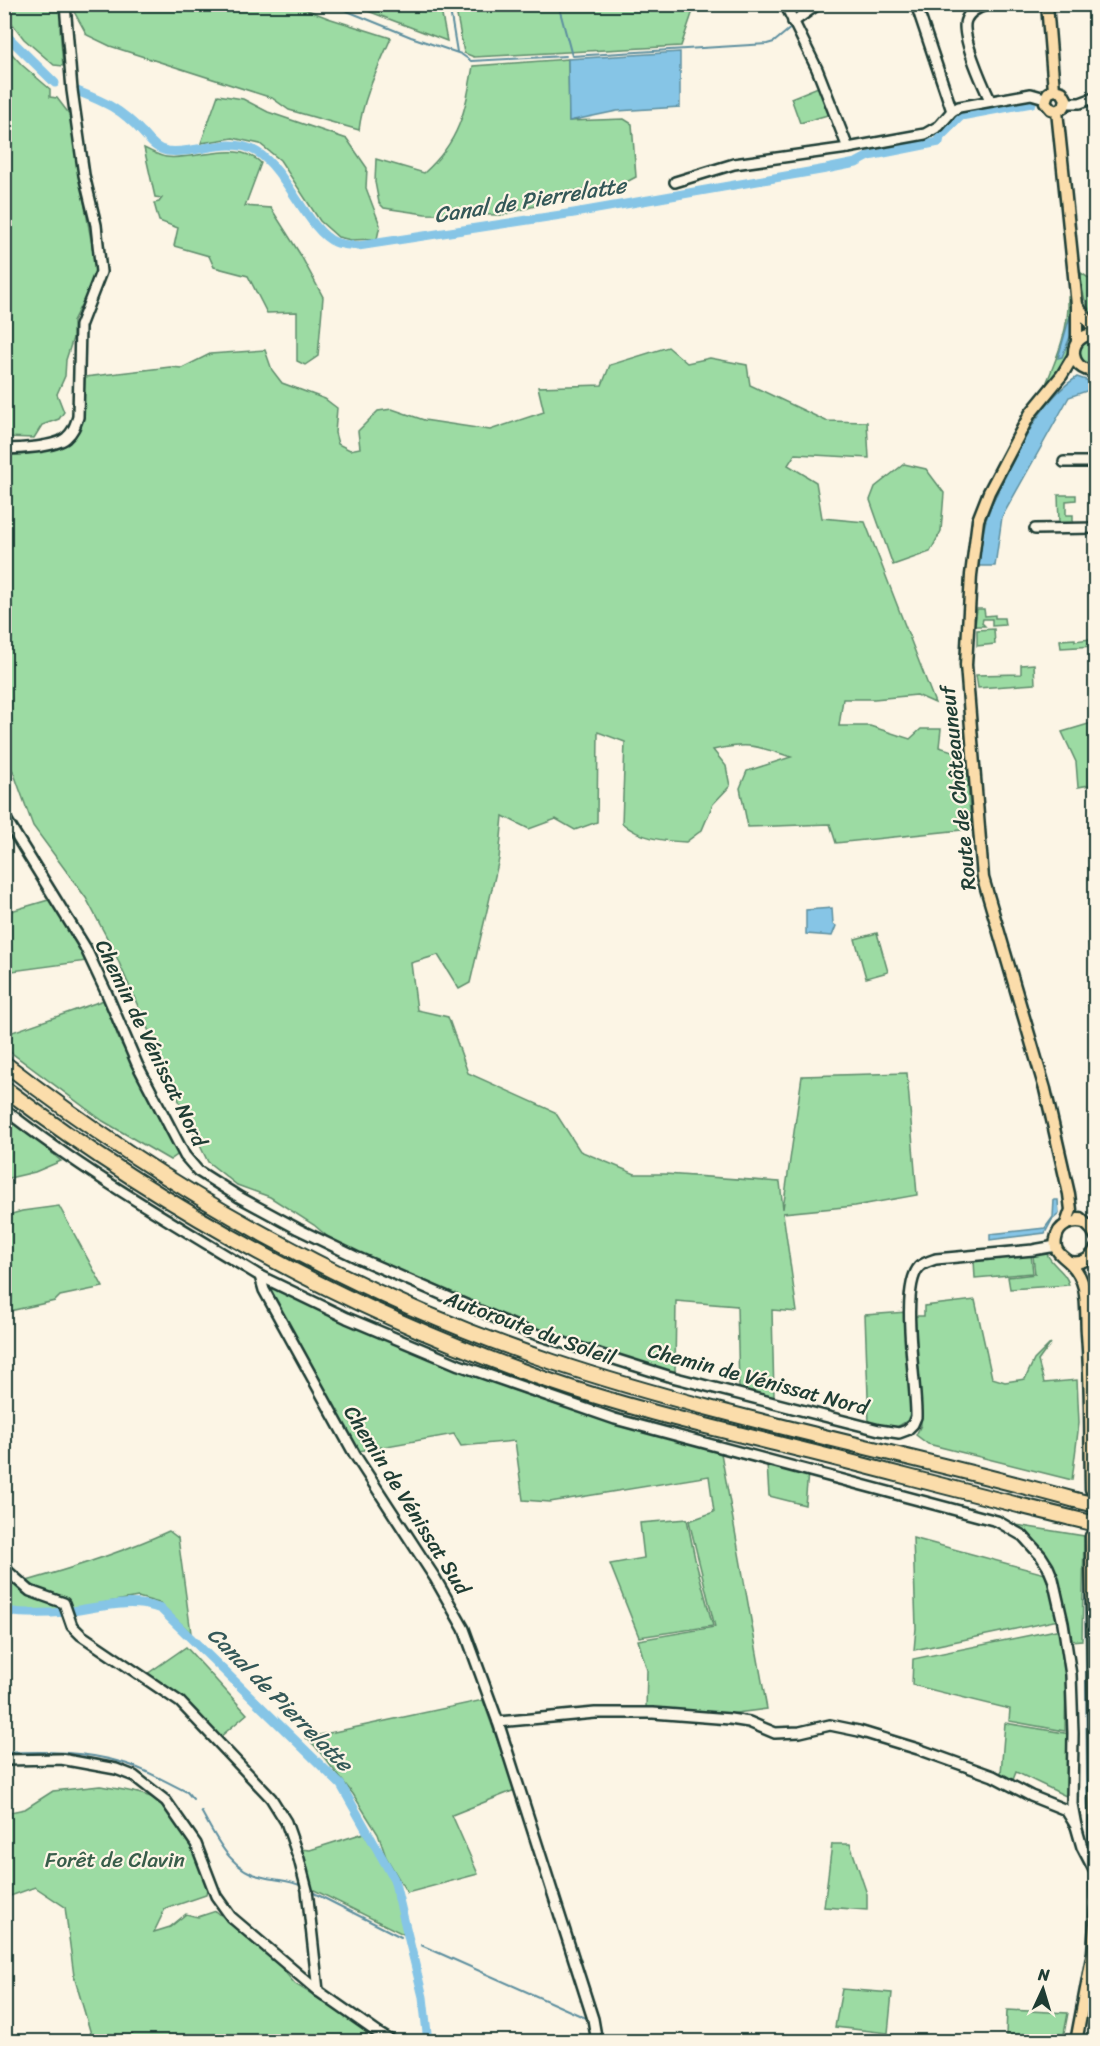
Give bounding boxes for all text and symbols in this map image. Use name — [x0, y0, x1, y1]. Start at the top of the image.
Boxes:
water label: Canal de Pierrelatte — [431, 165, 631, 234]
street label: Route de Châteauneuf — [928, 682, 988, 892]
street label: Chemin de Vénissat Nord — [84, 933, 219, 1155]
street label: Autoroute du Soleil — [438, 1279, 622, 1377]
street label: Chemin de Vénissat Nord — [643, 1331, 874, 1427]
street label: Chemin de Vénissat Sud — [333, 1397, 482, 1604]
water label: Canal de Pierrelatte — [198, 1617, 364, 1783]
park label: Forêt de Clavin — [45, 1841, 185, 1879]
north arrow — [1013, 1959, 1073, 2019]
text: N — [1036, 1960, 1051, 1989]

